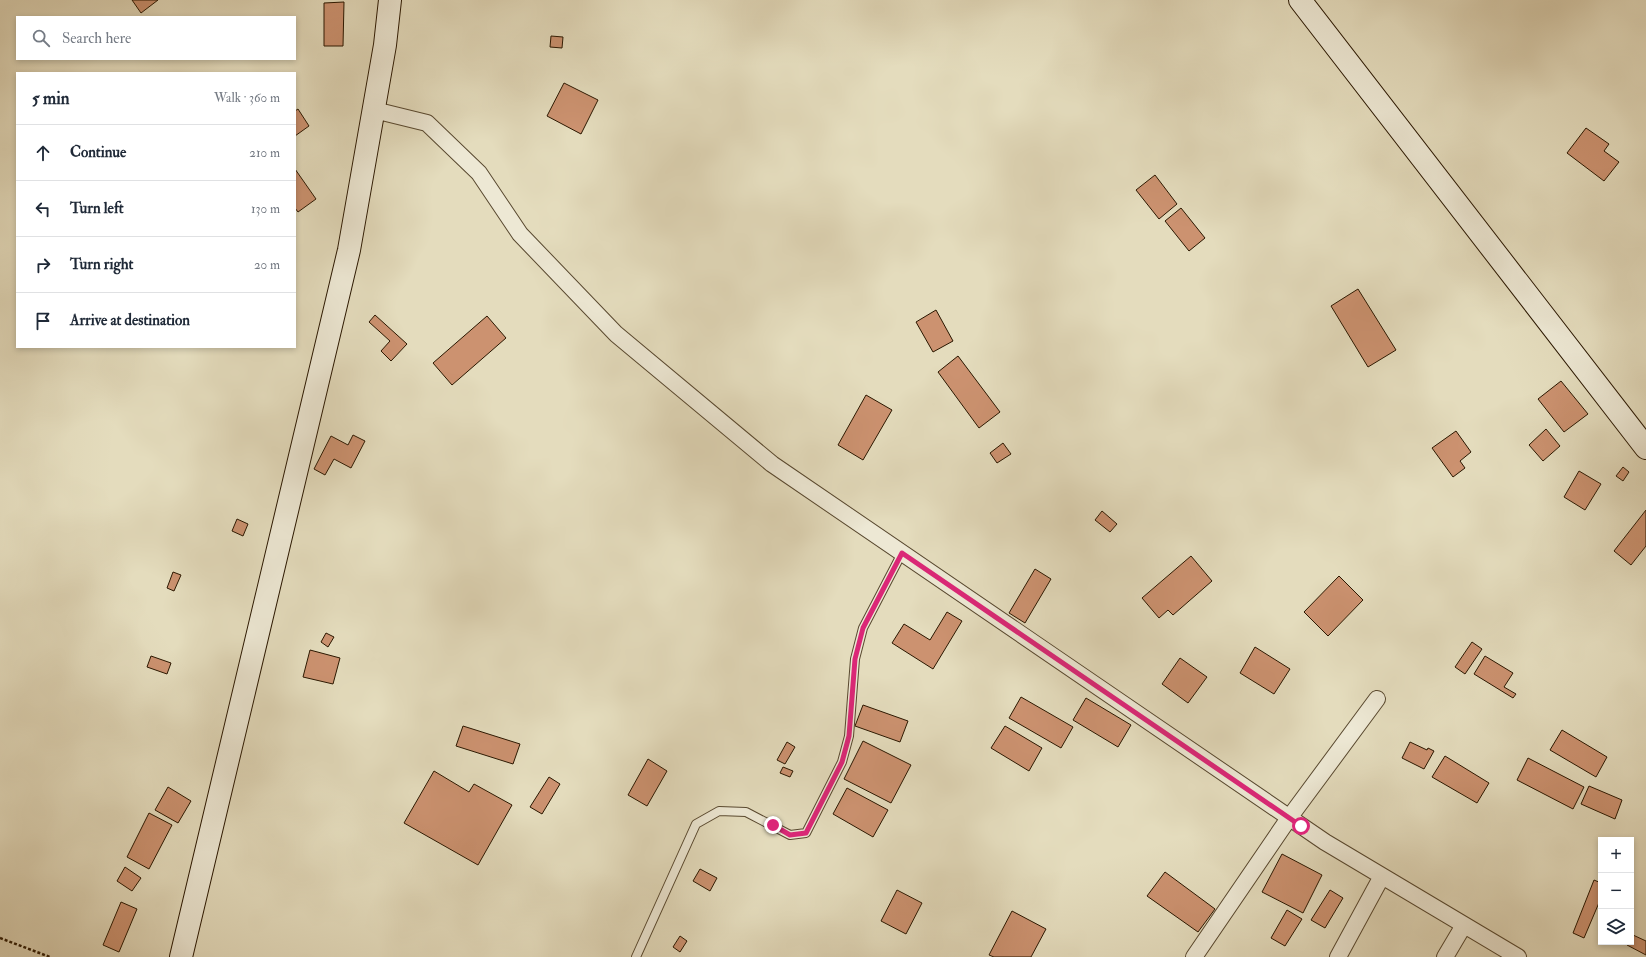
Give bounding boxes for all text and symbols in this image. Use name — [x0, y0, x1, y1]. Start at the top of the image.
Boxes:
search box — [16, 16, 296, 60]
icon: search — [30, 27, 52, 49]
text: Search here — [62, 29, 131, 48]
text: 5 min — [32, 88, 70, 109]
text: Walk · 360 m — [214, 90, 280, 106]
icon: ahead — [32, 142, 54, 164]
text: Continue — [70, 143, 126, 162]
text: 210 m — [249, 145, 280, 161]
icon: left — [32, 198, 54, 220]
text: Turn left — [70, 199, 124, 218]
text: 130 m — [251, 201, 280, 217]
icon: right — [32, 254, 54, 276]
text: Turn right — [70, 255, 133, 274]
text: 20 m — [254, 257, 280, 273]
icon: arrive — [32, 310, 54, 332]
text: Arrive at destination — [70, 311, 190, 330]
route end — [764, 816, 782, 834]
route start — [1292, 817, 1310, 835]
map controls — [1598, 837, 1634, 945]
button: + — [1598, 837, 1634, 873]
button: − — [1598, 873, 1634, 909]
button: layers — [1598, 909, 1634, 945]

